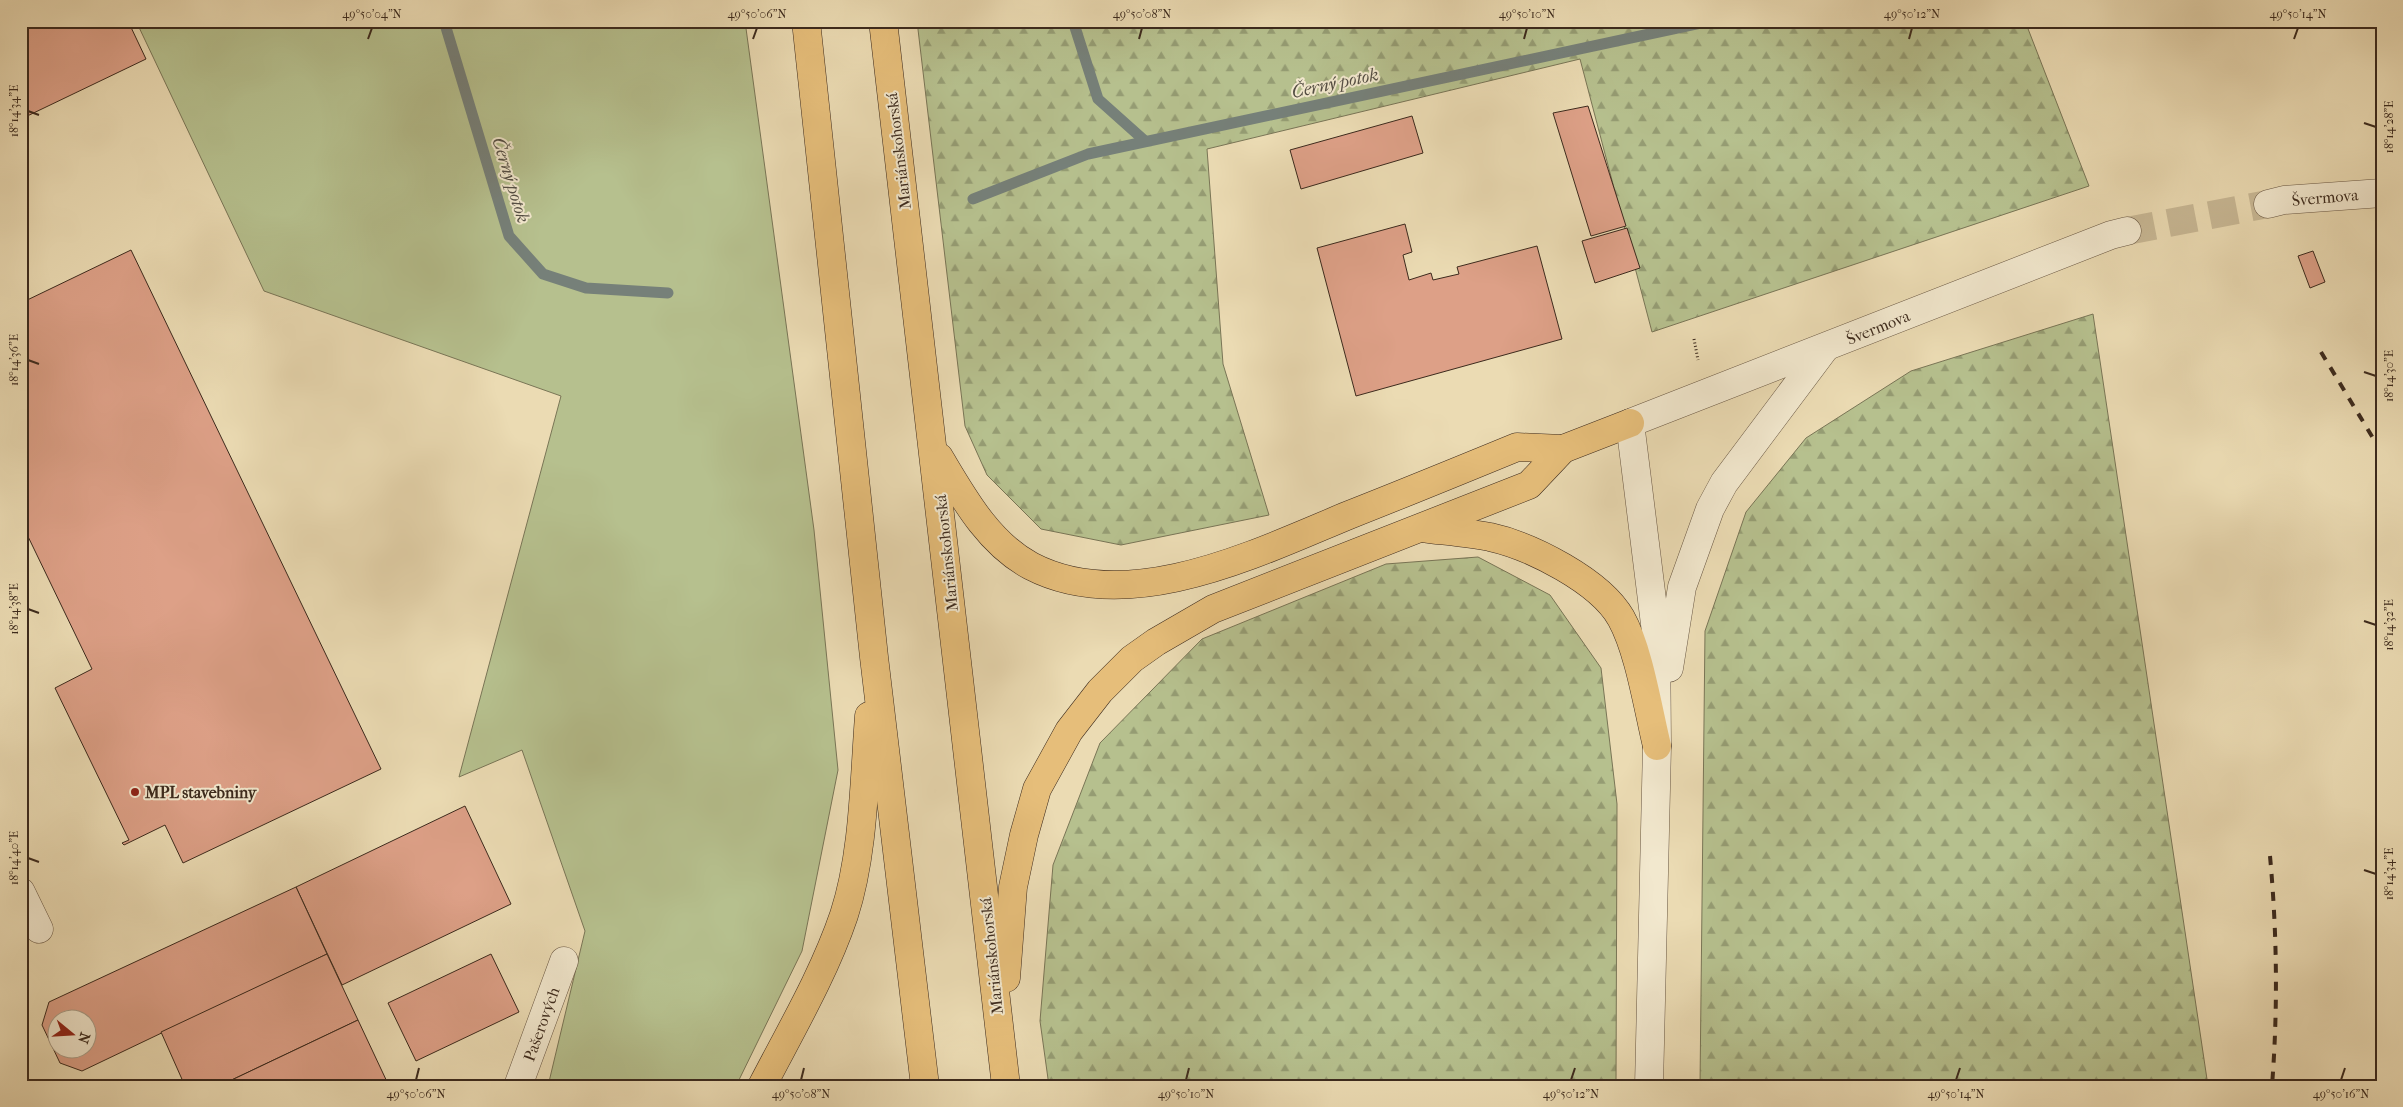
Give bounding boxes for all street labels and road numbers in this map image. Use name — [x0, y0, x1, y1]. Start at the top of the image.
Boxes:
street label: Mariánskohorská — [882, 91, 915, 210]
street label: Švermova — [2291, 184, 2360, 210]
street label: Švermova — [1843, 305, 1913, 349]
street label: Mariánskohorská — [931, 493, 962, 612]
street label: Mariánskohorská — [976, 896, 1007, 1015]
street label: Pašerových — [519, 985, 564, 1064]

